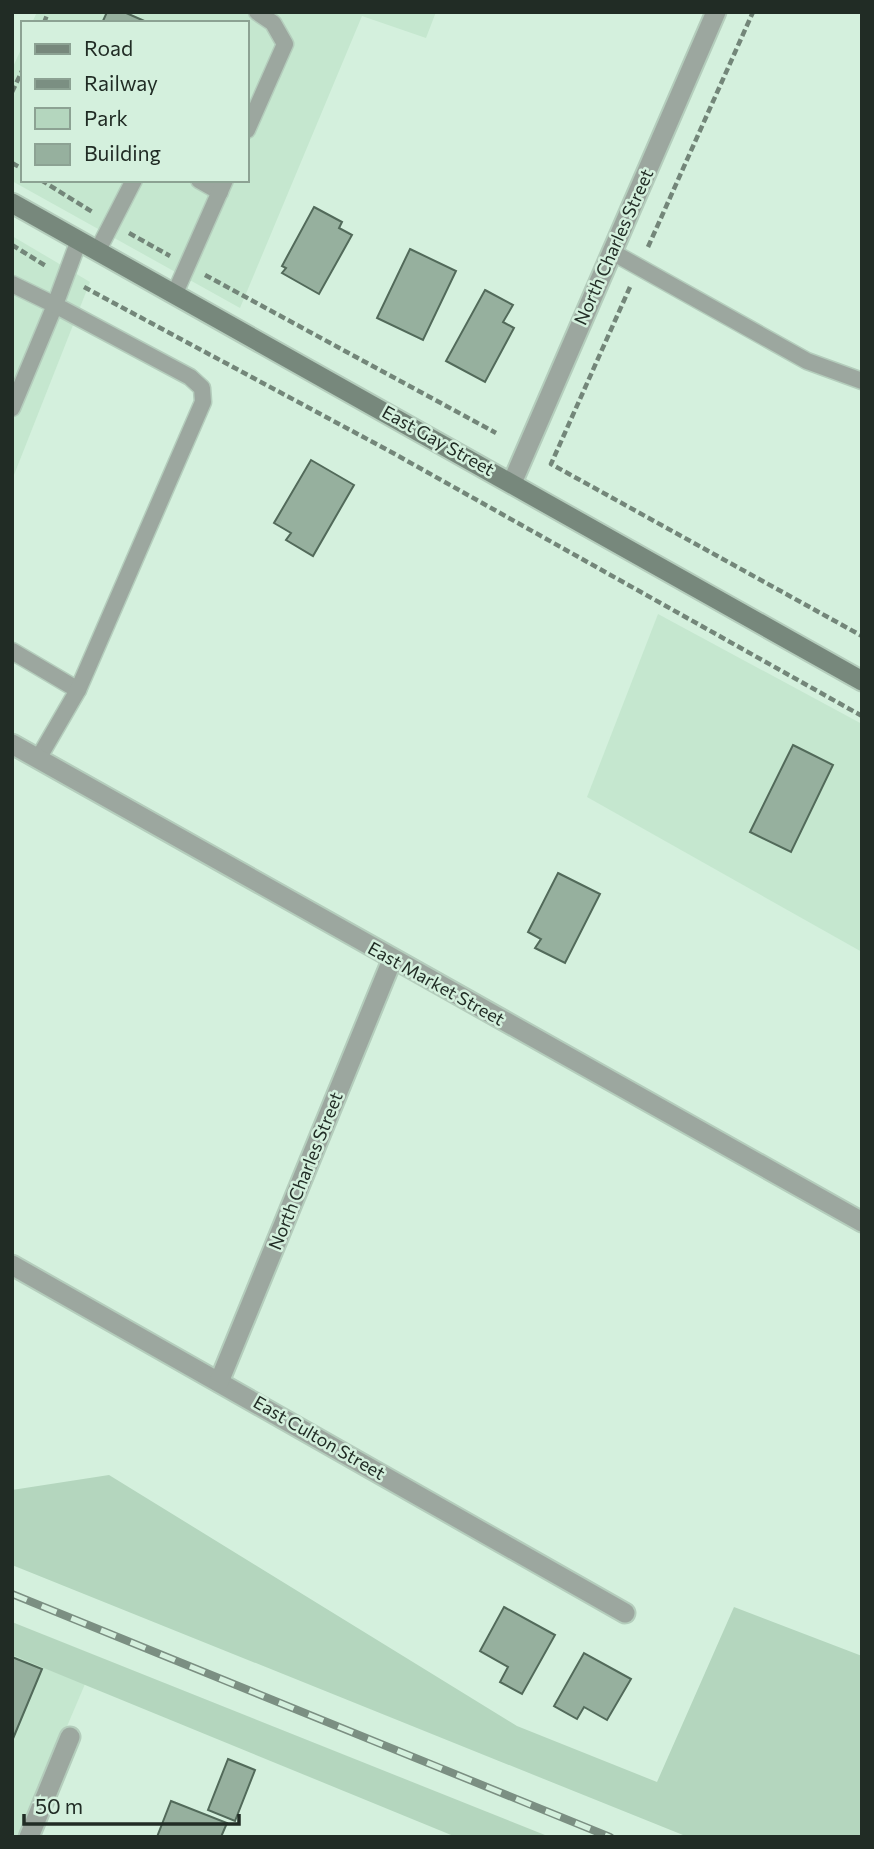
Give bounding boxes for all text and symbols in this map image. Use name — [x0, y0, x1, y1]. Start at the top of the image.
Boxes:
legend — [21, 21, 248, 182]
text: Road — [84, 35, 133, 60]
text: Railway — [84, 70, 158, 95]
text: Park — [84, 105, 128, 130]
text: Building — [84, 140, 161, 165]
street label: North Charles Street — [569, 165, 657, 328]
street label: East Gay Street — [378, 400, 499, 480]
street label: East Market Street — [364, 936, 509, 1030]
street label: North Charles Street — [263, 1088, 347, 1253]
street label: East Culton Street — [250, 1390, 389, 1484]
scale bar — [24, 1783, 240, 1827]
text: 50 m — [35, 1793, 83, 1818]

